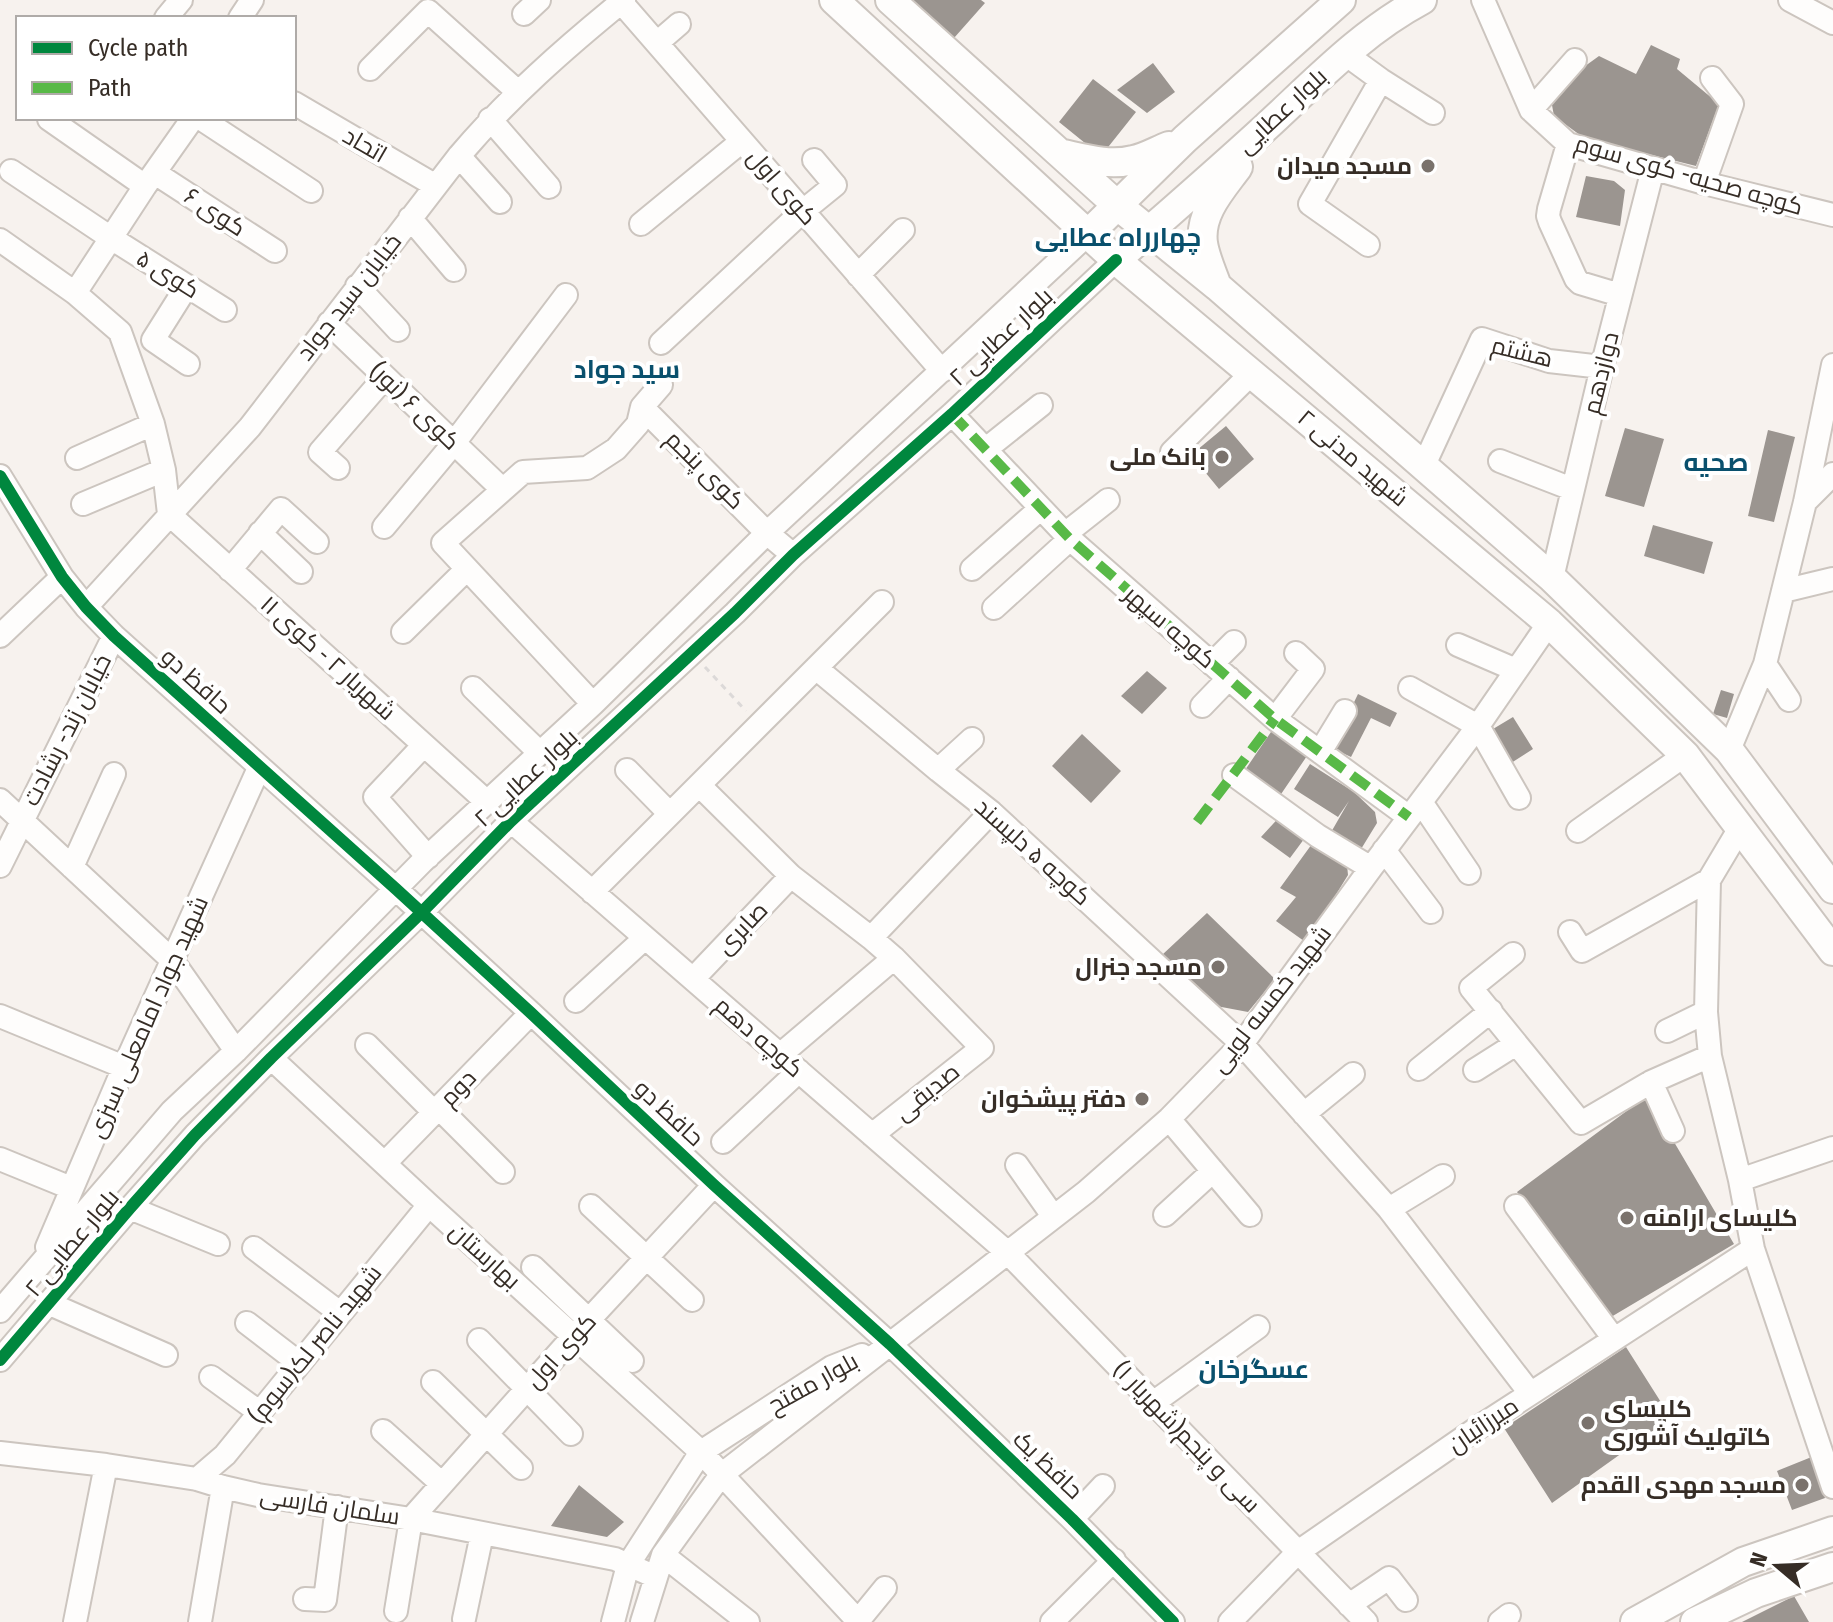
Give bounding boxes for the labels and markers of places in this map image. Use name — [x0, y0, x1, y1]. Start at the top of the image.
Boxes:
place label: مسجد میدان — [1277, 152, 1412, 180]
marker: مسجد میدان — [1419, 157, 1437, 175]
place label: بانک ملی — [1110, 443, 1206, 471]
marker: بانک ملی — [1213, 448, 1231, 466]
place label: مسجد جنرال — [1075, 953, 1202, 981]
marker: مسجد جنرال — [1209, 958, 1227, 976]
place label: دفتر پیشخوان — [981, 1085, 1126, 1116]
marker: دفتر پیشخوان — [1133, 1090, 1151, 1108]
place label: کلیسای ارامنه — [1643, 1204, 1798, 1232]
marker: کلیسای ارامنه — [1618, 1209, 1636, 1227]
place label: کلیسای کاتولیک آشوری — [1604, 1395, 1771, 1451]
marker: کلیسای کاتولیک آشوری — [1579, 1414, 1597, 1432]
place label: مسجد مهدی القدم — [1581, 1471, 1786, 1501]
marker: مسجد مهدی القدم — [1793, 1476, 1811, 1494]

